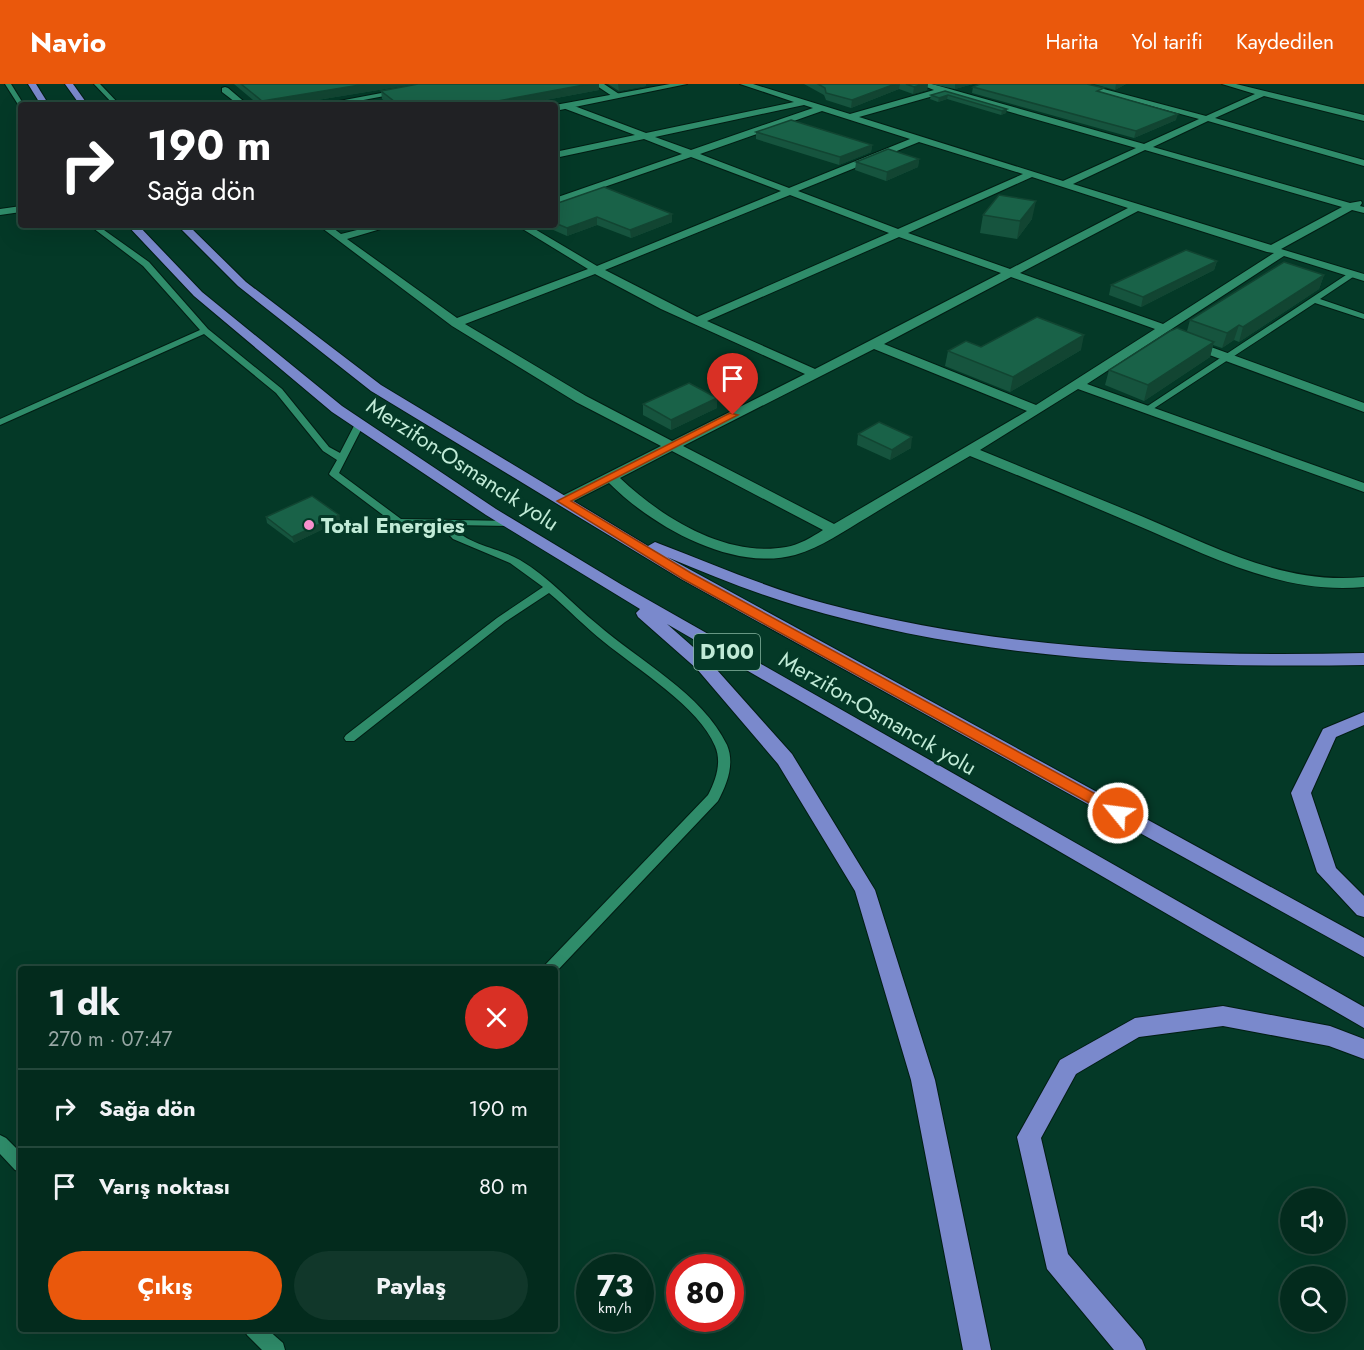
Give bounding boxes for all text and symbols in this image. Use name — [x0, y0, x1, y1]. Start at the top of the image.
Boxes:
text: Navio — [30, 22, 106, 63]
text: Harita — [1046, 27, 1098, 57]
text: Yol tarifi — [1131, 27, 1203, 57]
text: Kaydedilen — [1236, 27, 1334, 57]
text: 190 m — [147, 115, 271, 176]
icon: right — [48, 126, 126, 204]
text: Sağa dön — [147, 171, 256, 210]
pin — [707, 353, 758, 415]
icon: arrive — [716, 362, 749, 395]
street label: Merzifon-Osmancık yolu — [360, 390, 566, 538]
place label: Total Energies — [321, 509, 465, 541]
marker: Total Energies — [302, 518, 316, 532]
road number: D100 — [694, 634, 760, 670]
street label: Merzifon-Osmancık yolu — [773, 643, 983, 783]
position arrow — [1086, 781, 1150, 845]
text: 1 dk — [48, 976, 120, 1028]
button: close — [465, 986, 528, 1049]
text: 270 m · 07:47 — [48, 1025, 172, 1054]
icon: right — [48, 1092, 81, 1125]
text: Sağa dön — [99, 1092, 196, 1124]
text: 190 m — [468, 1092, 528, 1124]
icon: arrive — [48, 1170, 81, 1203]
text: Varış noktası — [99, 1170, 230, 1202]
text: 80 m — [479, 1170, 528, 1202]
map controls — [1280, 1188, 1346, 1332]
button: sound — [1280, 1188, 1346, 1254]
button: Çıkış — [48, 1251, 282, 1320]
button: Paylaş — [294, 1251, 528, 1320]
speed limit sign: 80 — [666, 1254, 744, 1332]
text: 73 — [597, 1264, 633, 1307]
button: search — [1280, 1266, 1346, 1332]
text: km/h — [598, 1297, 632, 1319]

